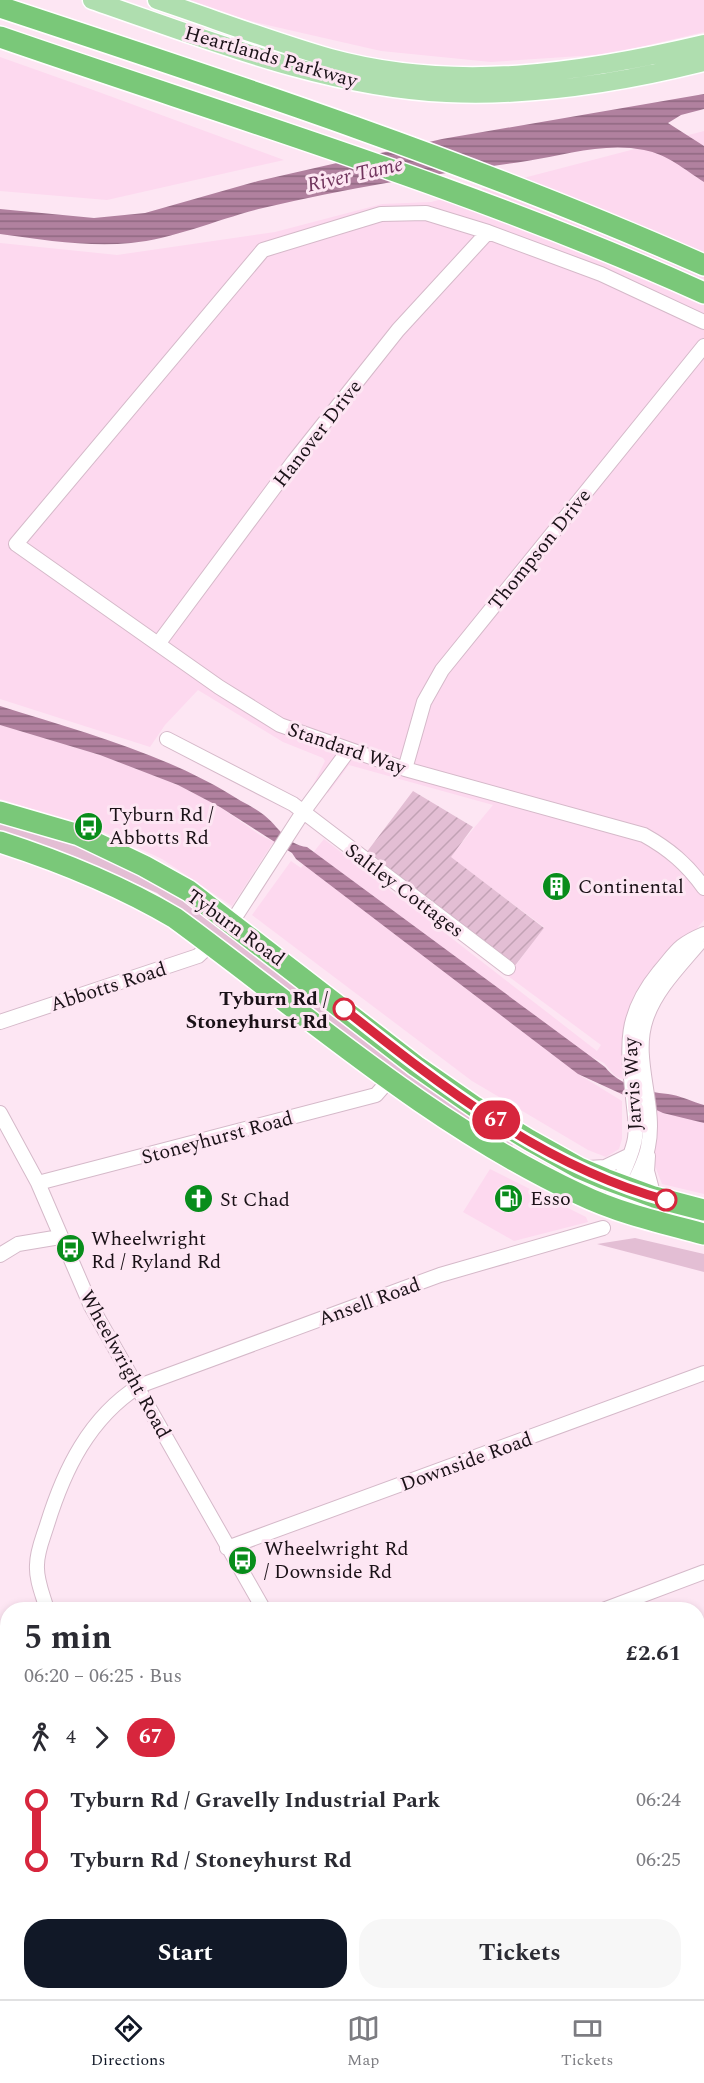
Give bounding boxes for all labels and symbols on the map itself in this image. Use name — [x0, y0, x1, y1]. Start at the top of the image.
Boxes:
street label: Heartlands Parkway — [181, 18, 362, 96]
water label: River Tame — [304, 148, 407, 202]
street label: Hanover Drive — [266, 373, 370, 494]
street label: Thompson Drive — [481, 482, 598, 617]
street label: Standard Way — [284, 715, 411, 784]
place label: Tyburn Rd / Abbotts Rd — [109, 800, 213, 853]
bus stop icon: Tyburn Rd / Abbotts Rd — [72, 810, 104, 842]
street label: Saltley Cottages — [339, 836, 470, 946]
building icon: Continental — [541, 870, 573, 902]
place label: Continental — [578, 872, 684, 902]
street label: Tyburn Road — [180, 882, 291, 974]
street label: Abbotts Road — [46, 954, 170, 1020]
place label: Tyburn Rd / Stoneyhurst Rd — [186, 984, 328, 1037]
marker: Tyburn Rd / Stoneyhurst Rd — [333, 998, 355, 1020]
street label: Jarvis Way — [616, 1035, 650, 1131]
line badge: 67 — [469, 1100, 523, 1140]
street label: Stoneyhurst Road — [138, 1103, 296, 1173]
fuel station icon: Esso — [493, 1182, 525, 1214]
church icon: St Chad — [183, 1183, 215, 1215]
place label: Esso — [530, 1184, 571, 1214]
place label: St Chad — [220, 1185, 290, 1215]
unlabelled marker — [655, 1189, 677, 1211]
place label: Wheelwright Rd / Ryland Rd — [91, 1224, 221, 1277]
bus stop icon: Wheelwright Rd / Ryland Rd — [54, 1233, 86, 1265]
street label: Ansell Road — [314, 1270, 425, 1334]
street label: Wheelwright Road — [72, 1285, 178, 1444]
street label: Downside Road — [396, 1424, 537, 1500]
place label: Wheelwright Rd / Downside Rd — [264, 1534, 409, 1587]
bus stop icon: Wheelwright Rd / Downside Rd — [227, 1544, 259, 1576]

